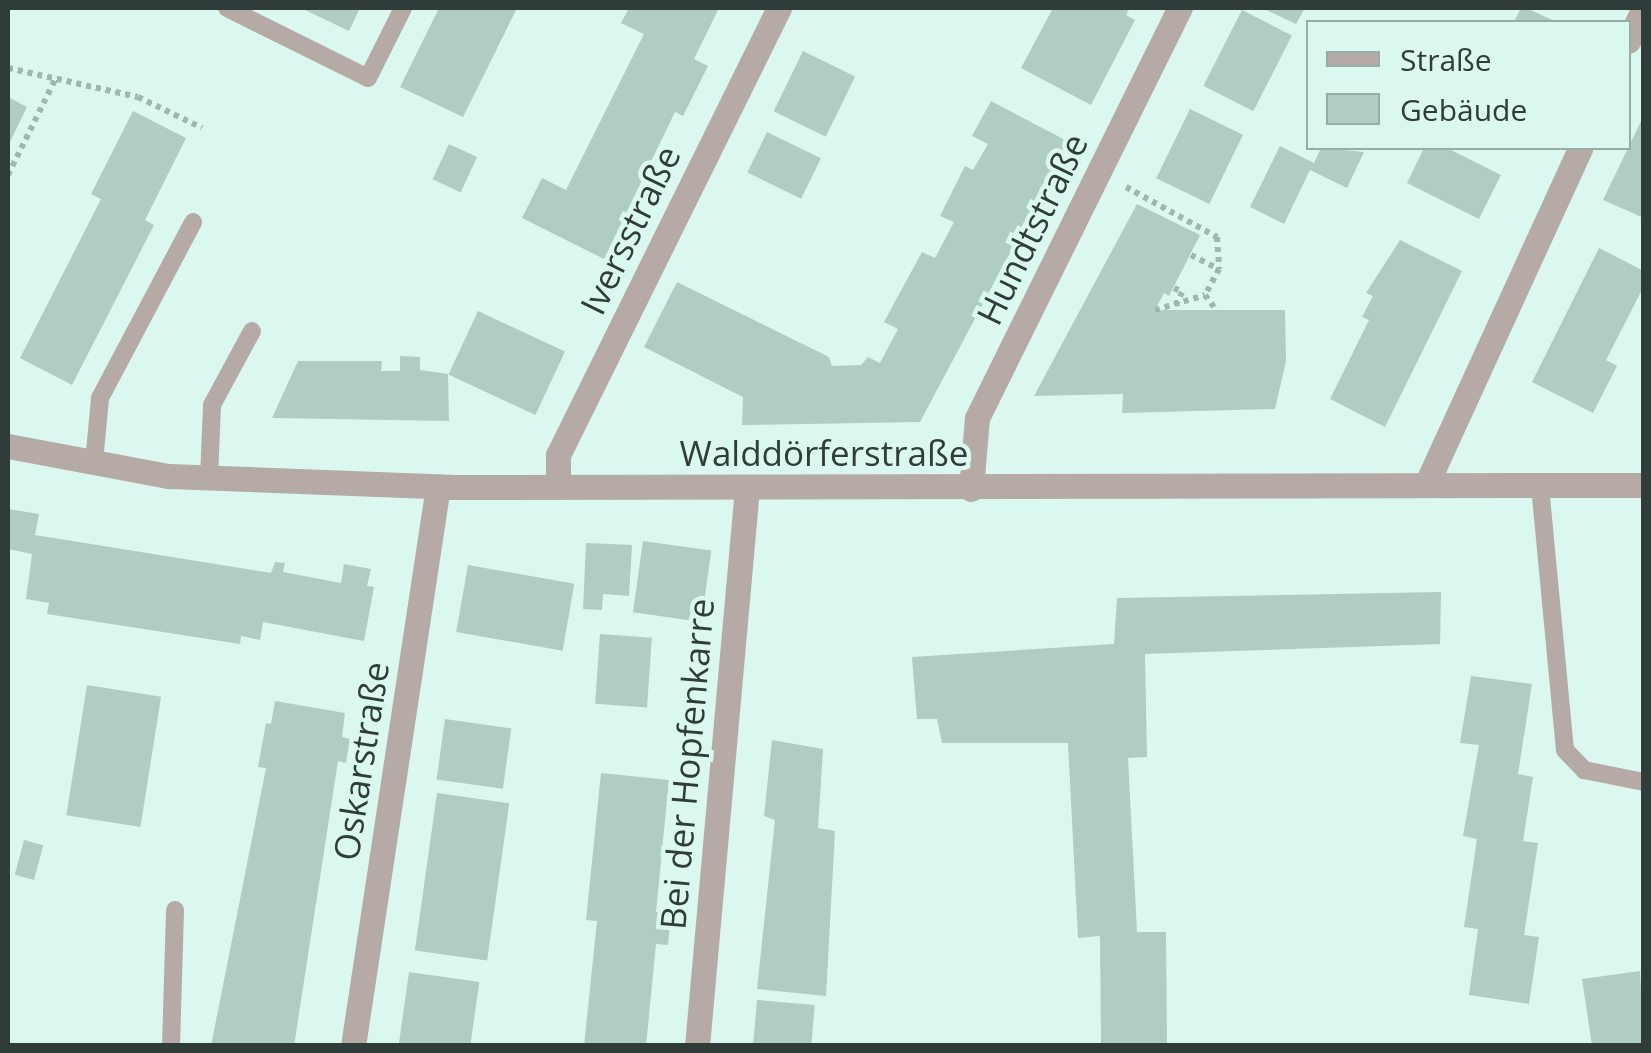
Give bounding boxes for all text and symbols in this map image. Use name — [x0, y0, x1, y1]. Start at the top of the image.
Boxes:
legend — [1306, 20, 1631, 150]
text: Straße — [1400, 39, 1492, 80]
text: Gebäude — [1400, 89, 1527, 130]
street label: Hundtstraße — [968, 127, 1096, 331]
street label: Iversstraße — [571, 139, 689, 321]
street label: Walddörferstraße — [680, 432, 968, 474]
street label: Bei der Hopfenkarre — [652, 597, 722, 931]
street label: Oskarstraße — [325, 659, 397, 863]

